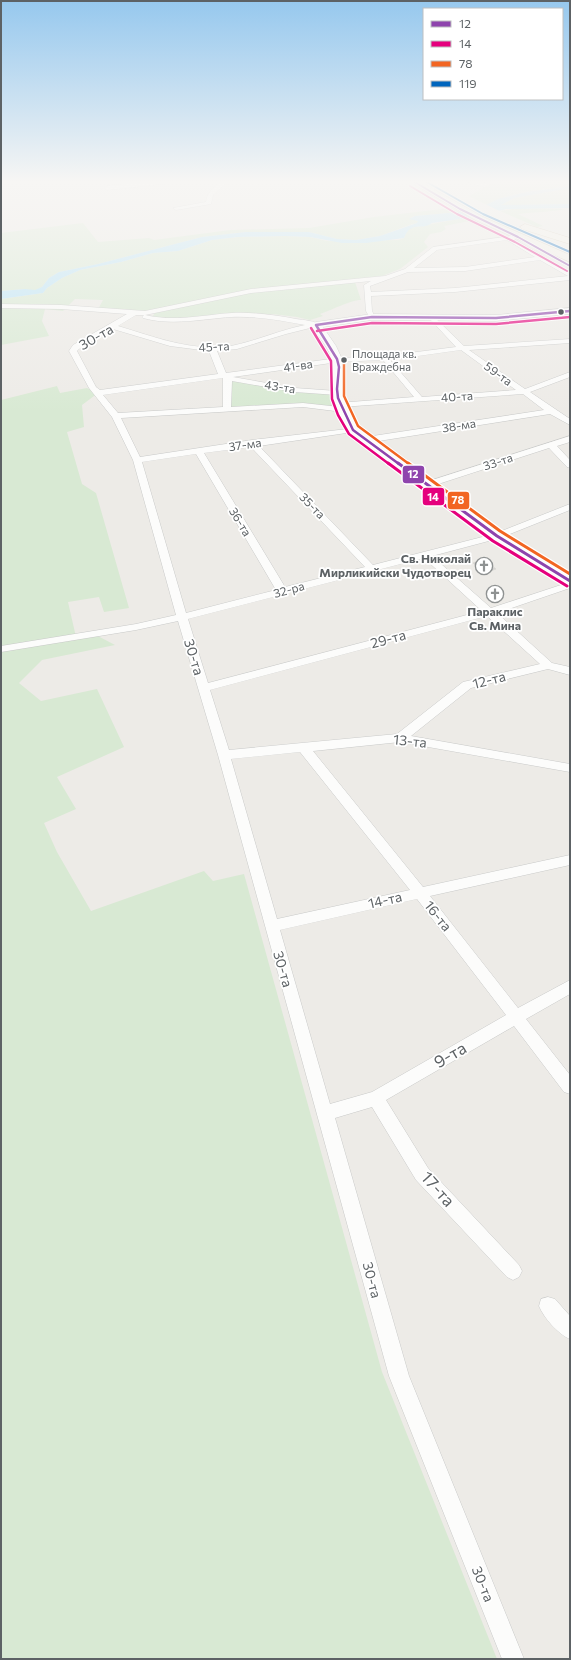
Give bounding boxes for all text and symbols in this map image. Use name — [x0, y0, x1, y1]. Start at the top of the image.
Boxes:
legend — [423, 8, 563, 100]
text: 12 — [459, 16, 471, 30]
text: 14 — [459, 36, 471, 50]
text: 78 — [459, 56, 473, 70]
text: 119 — [459, 76, 477, 90]
unlabelled marker — [556, 307, 566, 317]
street label: 30-та — [76, 320, 116, 353]
street label: 45-та — [198, 338, 230, 354]
place label: Площада кв. Враждебна — [352, 347, 417, 373]
marker: Площада кв. Враждебна — [339, 355, 349, 365]
street label: 41-ва — [282, 356, 314, 374]
street label: 59-та — [482, 358, 515, 388]
street label: 43-та — [264, 377, 297, 395]
street label: 40-та — [440, 388, 473, 404]
street label: 38-ма — [441, 415, 477, 435]
street label: 37-ма — [228, 435, 262, 453]
street label: 33-та — [481, 450, 514, 472]
line badge: 12 — [402, 465, 425, 484]
text: 12 — [407, 467, 419, 480]
line badge: 14 — [422, 487, 445, 506]
street label: 35-та — [297, 489, 328, 521]
text: 14 — [427, 490, 439, 503]
line badge: 78 — [447, 491, 470, 510]
text: 78 — [452, 493, 465, 506]
street label: 36-та — [227, 505, 255, 538]
place label: Св. Николай Мирликийски Чудотворец — [319, 551, 472, 579]
church icon: Св. Николай Мирликийски Чудотворец — [474, 556, 494, 576]
street label: 32-ра — [272, 578, 306, 600]
church icon: Параклис Св. Мина — [485, 584, 505, 604]
place label: Параклис Св. Мина — [467, 604, 523, 632]
street label: 29-та — [368, 626, 407, 651]
street label: 30-та — [181, 637, 208, 677]
street label: 12-та — [471, 667, 507, 692]
street label: 13-та — [392, 730, 428, 751]
street label: 14-та — [366, 887, 403, 912]
street label: 16-та — [421, 897, 456, 934]
street label: 30-та — [270, 949, 297, 989]
street label: 9-та — [430, 1037, 470, 1072]
street label: 17-та — [417, 1167, 460, 1211]
street label: 30-та — [359, 1260, 385, 1300]
street label: 30-та — [469, 1564, 498, 1604]

